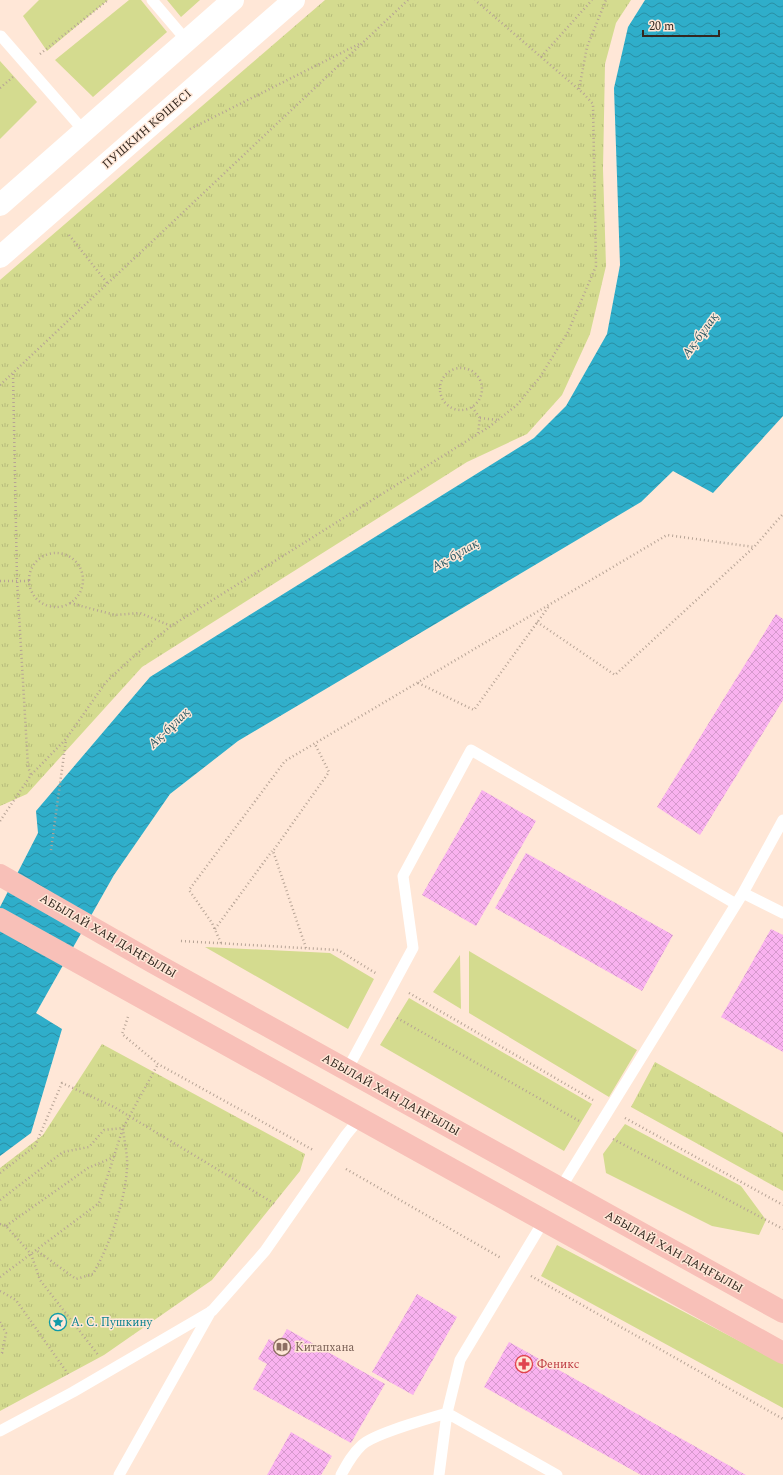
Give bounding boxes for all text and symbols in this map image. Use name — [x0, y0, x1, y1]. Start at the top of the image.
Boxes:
scale bar — [643, 12, 719, 38]
text: 20 m — [649, 17, 674, 36]
street label: ПУШКИН КӨШЕСІ — [98, 85, 196, 173]
water label: Ақ-бұлақ — [676, 308, 723, 362]
water label: Ақ-бұлақ — [427, 533, 482, 577]
water label: Ақ-бұлақ — [143, 703, 194, 754]
street label: АБЫЛАЙ ХАН ДАҢҒЫЛЫ — [36, 889, 180, 983]
street label: АБЫЛАЙ ХАН ДАҢҒЫЛЫ — [318, 1049, 464, 1141]
street label: АБЫЛАЙ ХАН ДАҢҒЫЛЫ — [601, 1206, 747, 1298]
place icon: А. С. Пушкину — [48, 1312, 68, 1332]
place label: А. С. Пушкину — [71, 1313, 153, 1332]
library icon: Китапхана — [272, 1337, 292, 1357]
place label: Китапхана — [295, 1338, 355, 1357]
pharmacy icon: Феникс — [514, 1354, 534, 1374]
place label: Феникс — [537, 1355, 580, 1374]

